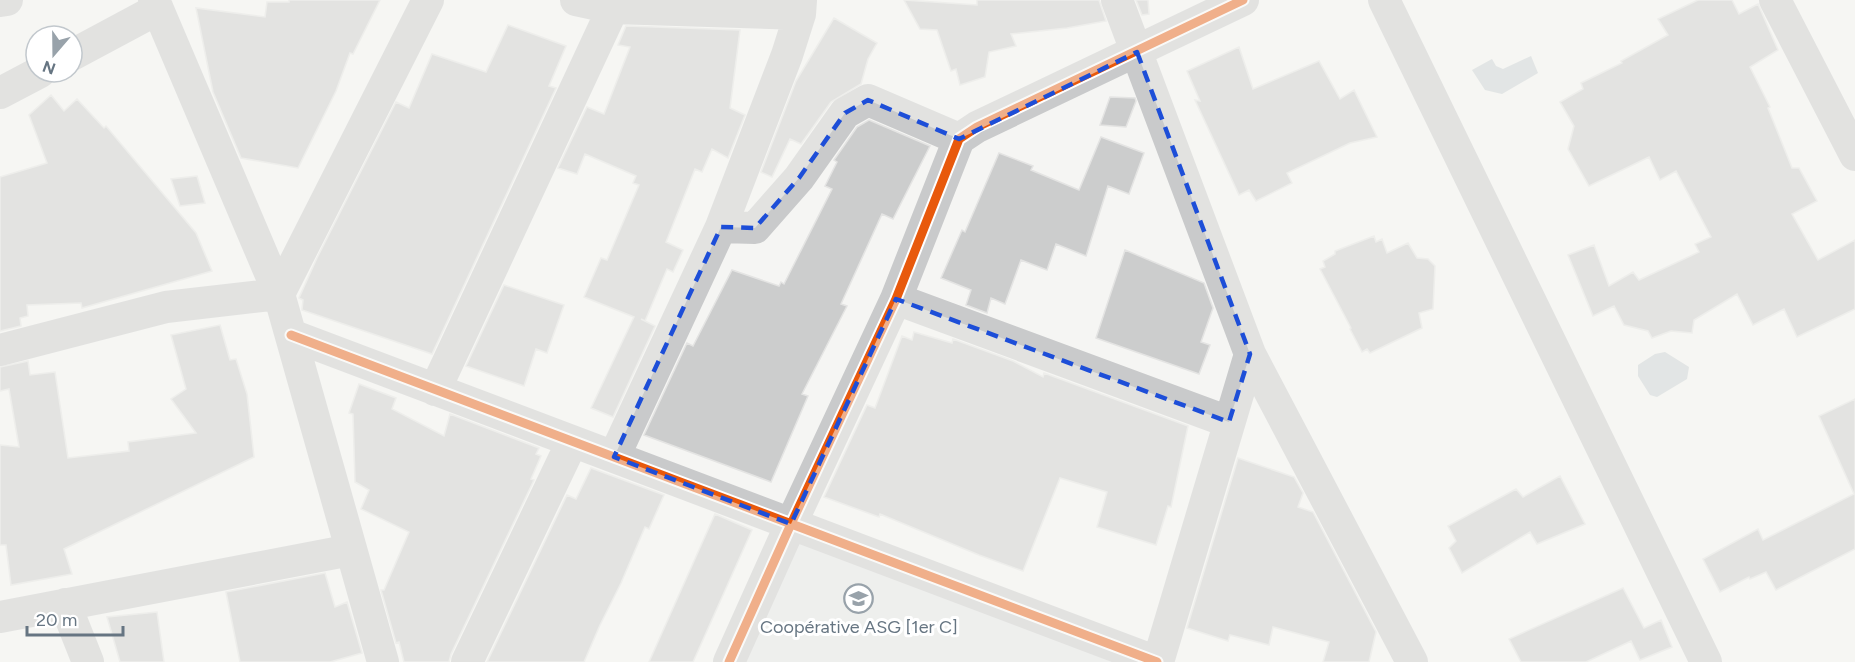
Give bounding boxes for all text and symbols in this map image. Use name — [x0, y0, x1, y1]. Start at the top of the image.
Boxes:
north arrow — [24, 24, 84, 84]
text: N — [40, 57, 58, 79]
school or university icon: Coopérative ASG [1er C] — [843, 582, 875, 614]
scale bar — [27, 599, 123, 637]
text: 20 m — [36, 609, 77, 631]
place label: Coopérative ASG [1er C] — [760, 616, 958, 638]

